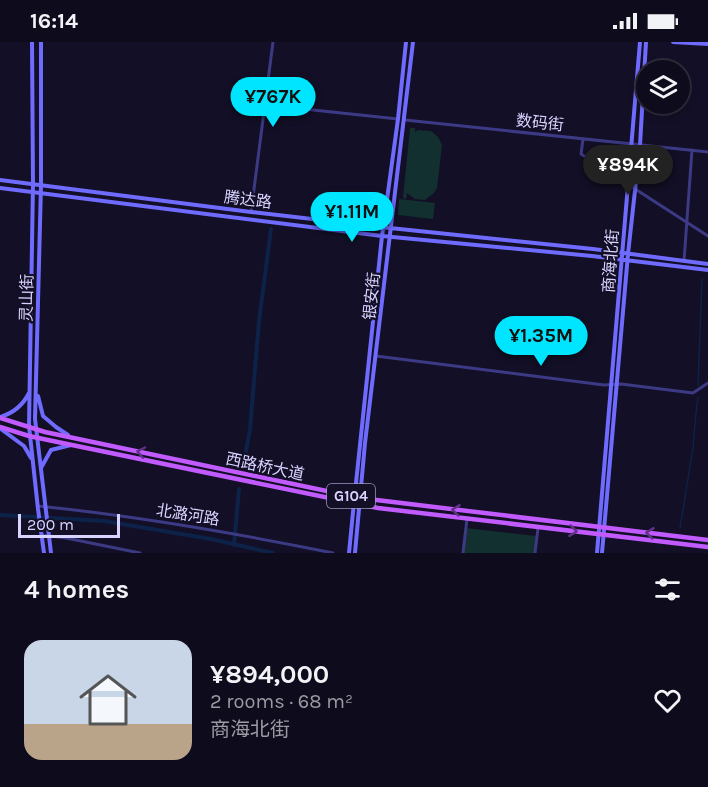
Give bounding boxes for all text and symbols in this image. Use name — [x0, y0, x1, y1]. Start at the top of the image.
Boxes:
text: 16:14 — [30, 8, 78, 34]
map controls — [636, 60, 690, 114]
button: layers — [636, 60, 690, 114]
pin: ¥767K — [231, 77, 315, 128]
text: ¥767K — [245, 85, 301, 108]
street label: 数码街 — [515, 111, 565, 134]
pin: ¥894K — [586, 145, 670, 196]
text: ¥894K — [597, 153, 659, 176]
street label: 腾达路 — [223, 187, 273, 212]
pin: ¥1.11M — [303, 192, 401, 243]
text: ¥1.11M — [325, 200, 379, 223]
street label: 商海北街 — [599, 228, 622, 294]
street label: 银安街 — [360, 271, 383, 321]
street label: 灵山街 — [17, 274, 36, 322]
pin: ¥1.35M — [492, 316, 590, 367]
text: ¥1.35M — [509, 324, 573, 347]
one-way arrow — [136, 446, 146, 459]
street label: 西路桥大道 — [224, 449, 306, 484]
road number: G104 — [327, 484, 375, 508]
street label: 北潞河路 — [155, 500, 221, 529]
one-way arrow — [452, 504, 461, 517]
scale bar — [18, 511, 120, 538]
text: 200 m — [27, 515, 74, 534]
one-way arrow — [569, 524, 578, 536]
one-way arrow — [645, 527, 654, 540]
icon: filters — [651, 573, 684, 606]
text: 4 homes — [24, 574, 129, 605]
text: ¥894,000 — [210, 659, 329, 690]
icon: home — [72, 664, 144, 736]
icon: heart — [651, 684, 684, 717]
text: 2 rooms · 68 m² — [210, 690, 353, 713]
text: 商海北街 — [210, 718, 290, 741]

